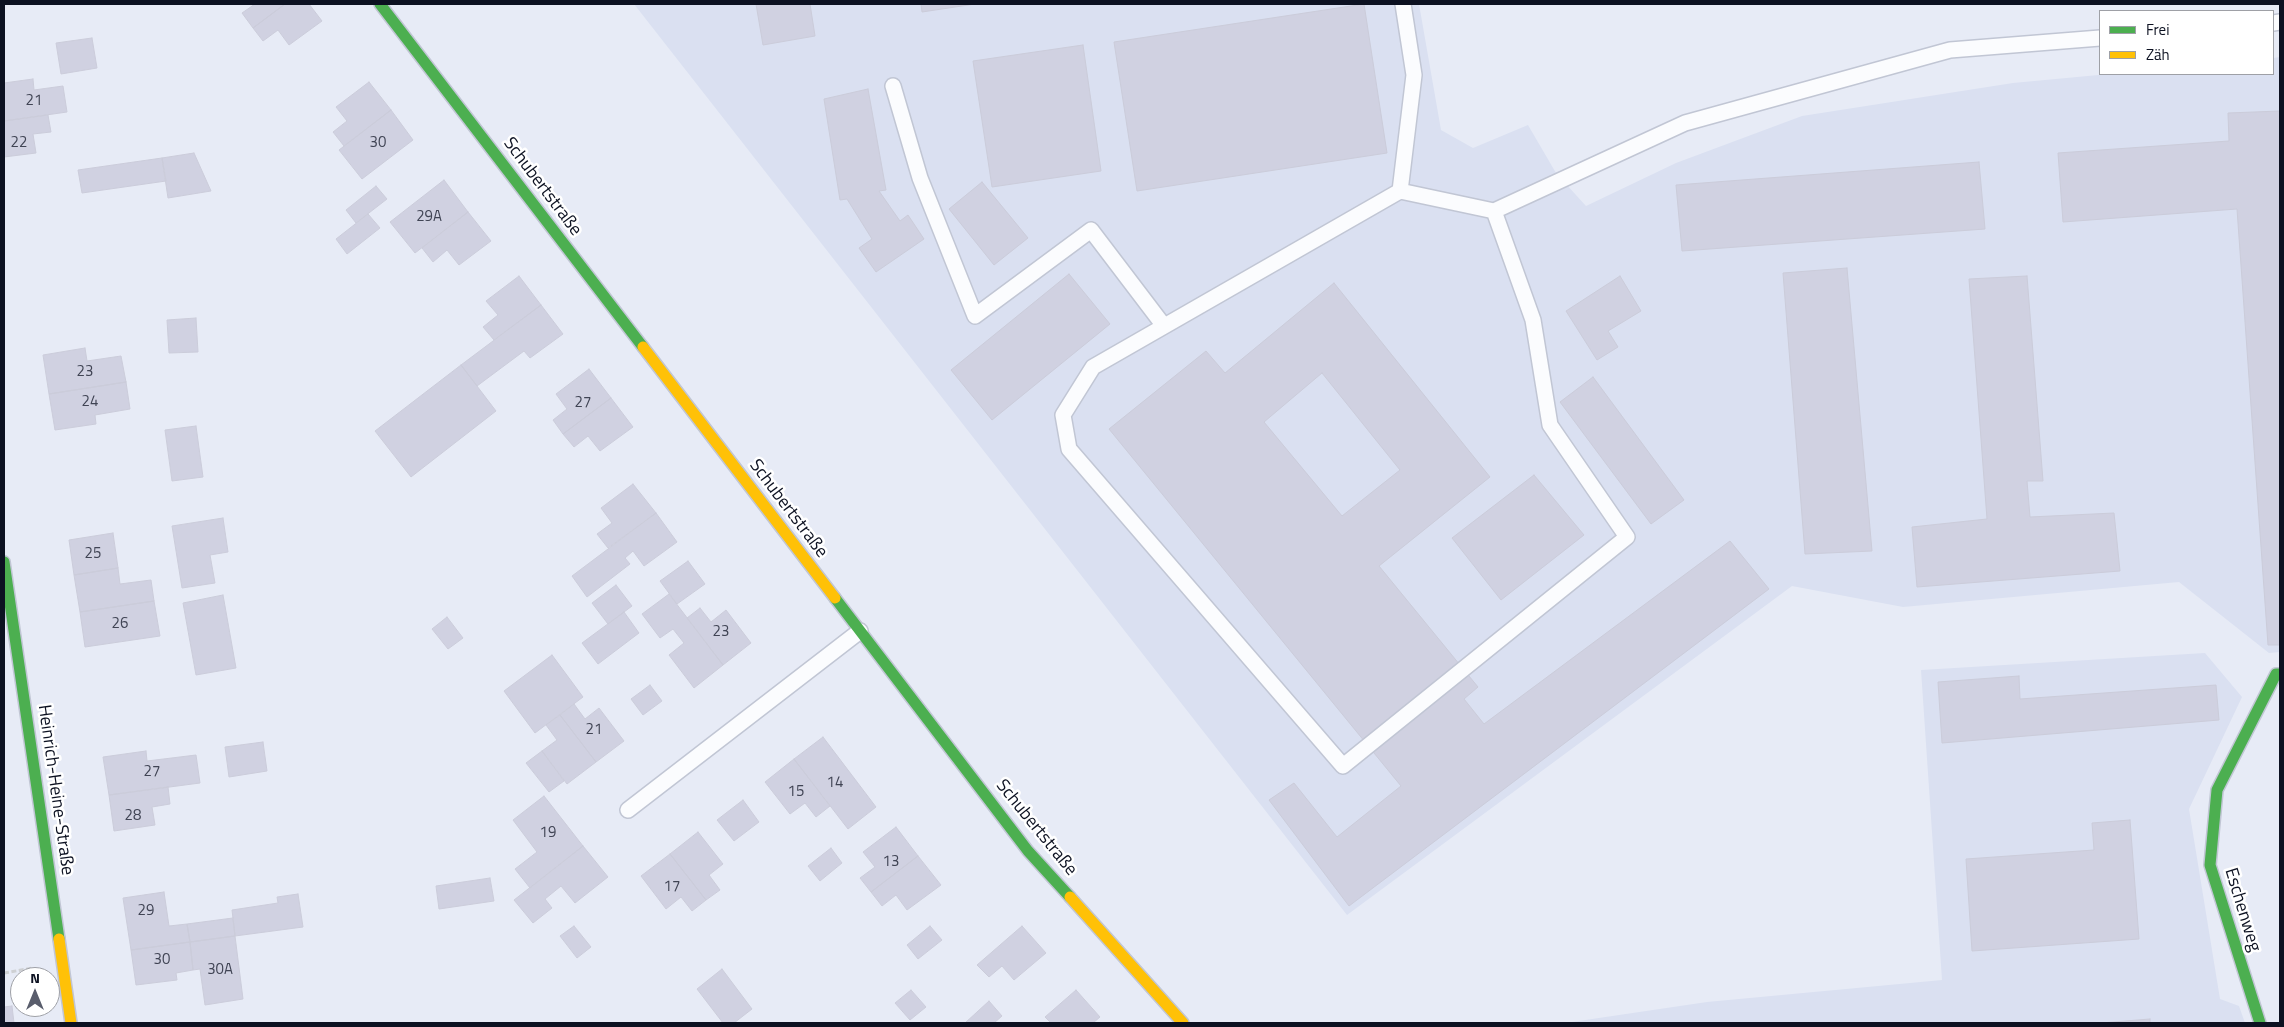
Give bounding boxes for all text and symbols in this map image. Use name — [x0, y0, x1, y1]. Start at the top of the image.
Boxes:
legend — [2099, 10, 2274, 75]
text: Frei — [2146, 18, 2169, 41]
text: Zäh — [2146, 43, 2170, 66]
house number: 21 — [26, 92, 42, 110]
house number: 22 — [11, 134, 27, 152]
house number: 30 — [370, 134, 386, 152]
street label: Schubertstraße — [498, 134, 586, 240]
house number: 29A — [416, 208, 442, 226]
house number: 23 — [77, 363, 93, 381]
house number: 24 — [82, 393, 98, 411]
house number: 27 — [575, 394, 591, 412]
street label: Schubertstraße — [744, 456, 832, 562]
house number: 25 — [85, 545, 101, 563]
house number: 26 — [112, 615, 128, 633]
house number: 23 — [713, 623, 729, 641]
street label: Heinrich-Heine-Straße — [32, 703, 78, 877]
house number: 21 — [586, 721, 602, 739]
house number: 27 — [144, 763, 160, 781]
house number: 14 — [827, 774, 843, 792]
street label: Schubertstraße — [991, 776, 1081, 880]
house number: 15 — [788, 783, 804, 801]
house number: 28 — [125, 807, 141, 825]
house number: 19 — [540, 824, 556, 842]
house number: 13 — [883, 853, 899, 871]
street label: Eschenweg — [2219, 865, 2265, 955]
house number: 17 — [664, 878, 680, 896]
house number: 29 — [138, 902, 154, 920]
house number: 30 — [154, 951, 170, 969]
house number: 30A — [207, 961, 233, 979]
north arrow — [10, 967, 60, 1017]
text: N — [30, 967, 40, 988]

